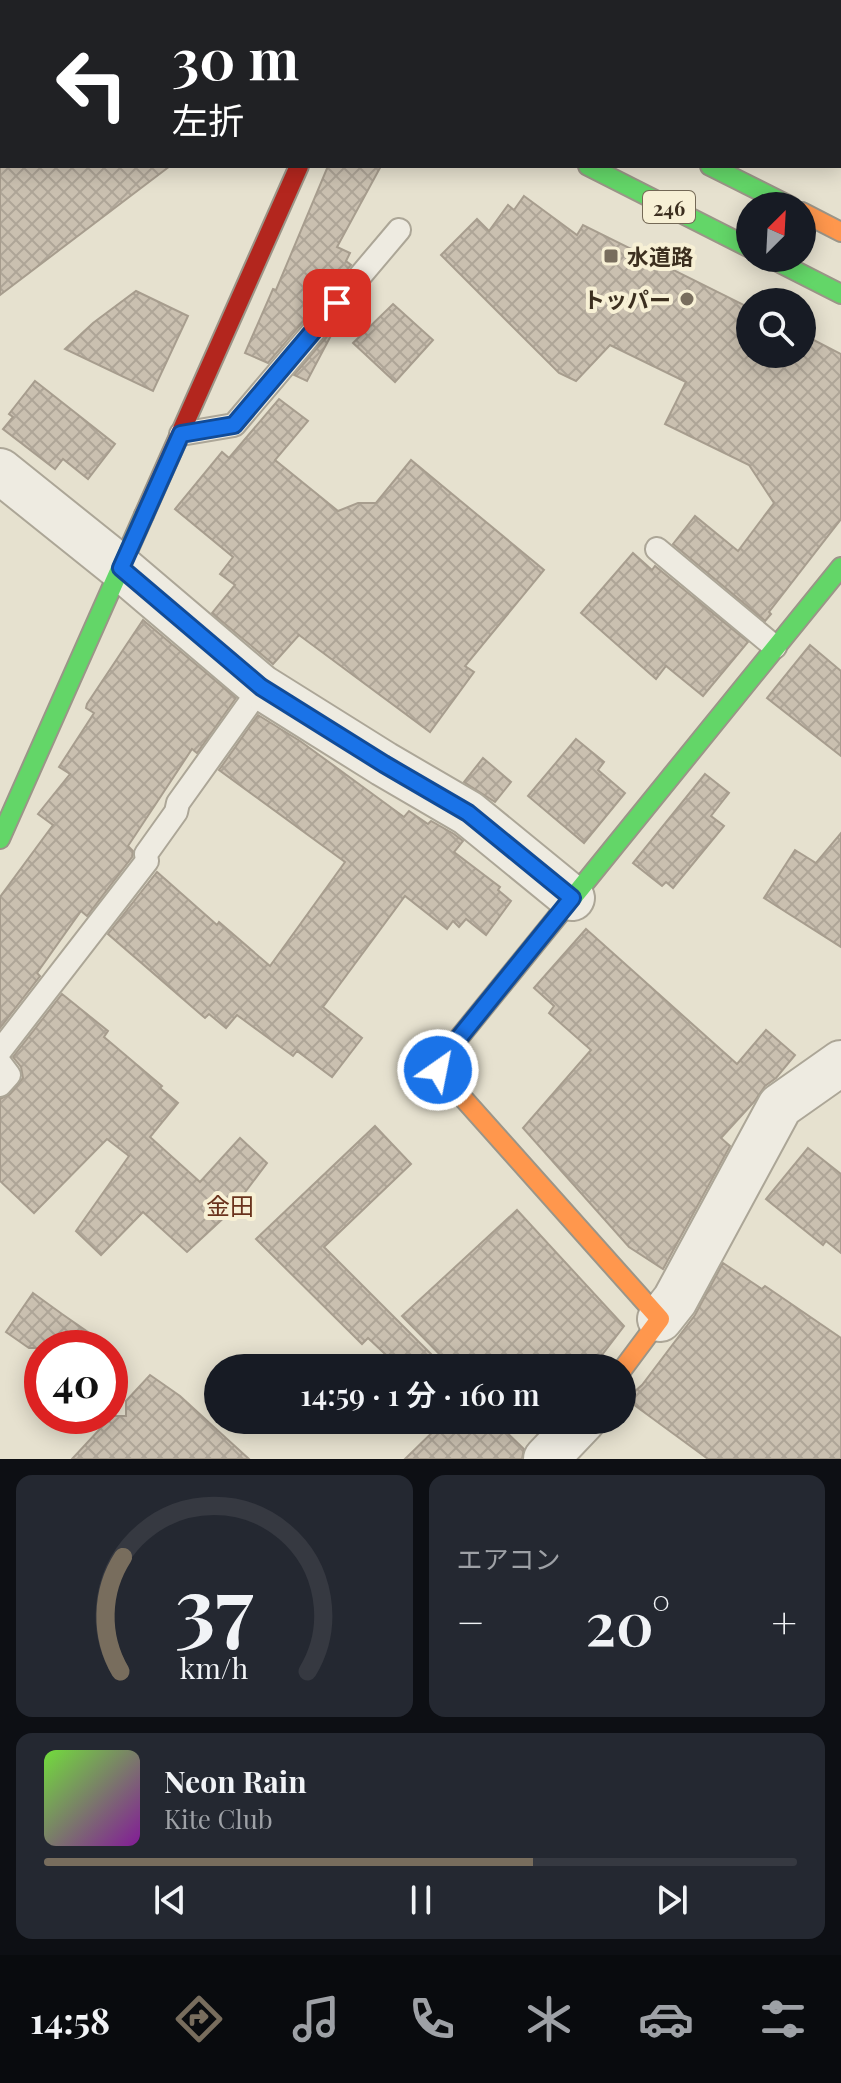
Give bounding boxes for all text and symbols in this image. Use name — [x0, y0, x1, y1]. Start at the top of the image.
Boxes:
text: 30 m — [172, 20, 299, 95]
icon: left — [40, 32, 144, 136]
text: 左折 — [172, 95, 244, 143]
road number: 246 — [643, 191, 695, 223]
north arrow — [736, 192, 816, 272]
map controls — [736, 192, 816, 368]
place label: 水道路 — [627, 241, 693, 271]
marker: 水道路 — [602, 247, 620, 265]
pin — [303, 269, 371, 337]
icon: arrive — [315, 281, 359, 325]
place label: トッパー — [583, 284, 671, 314]
button: search — [736, 288, 816, 368]
marker: トッパー — [678, 290, 696, 308]
position arrow — [396, 1028, 480, 1112]
district label: 金田 — [206, 1189, 254, 1221]
speed limit sign: 40 — [24, 1330, 128, 1434]
text: 14:59 · 1 分 · 160 m — [300, 1374, 540, 1414]
text: エアコン — [457, 1541, 561, 1576]
text: 37 — [175, 1548, 254, 1659]
text: 20° — [585, 1581, 671, 1661]
text: − — [457, 1591, 485, 1650]
text: + — [771, 1591, 797, 1650]
text: km/h — [180, 1648, 249, 1686]
text: Neon Rain — [164, 1761, 307, 1801]
text: Kite Club — [164, 1801, 273, 1836]
icon: previous — [148, 1878, 192, 1922]
icon: pause — [399, 1878, 443, 1922]
icon: next — [650, 1878, 694, 1922]
icon: directions — [171, 1991, 227, 2047]
icon: music — [288, 1991, 344, 2047]
icon: phone — [404, 1991, 460, 2047]
icon: climate — [521, 1991, 577, 2047]
icon: car — [638, 1991, 694, 2047]
icon: filters — [755, 1991, 811, 2047]
text: 14:58 — [30, 1995, 110, 2043]

